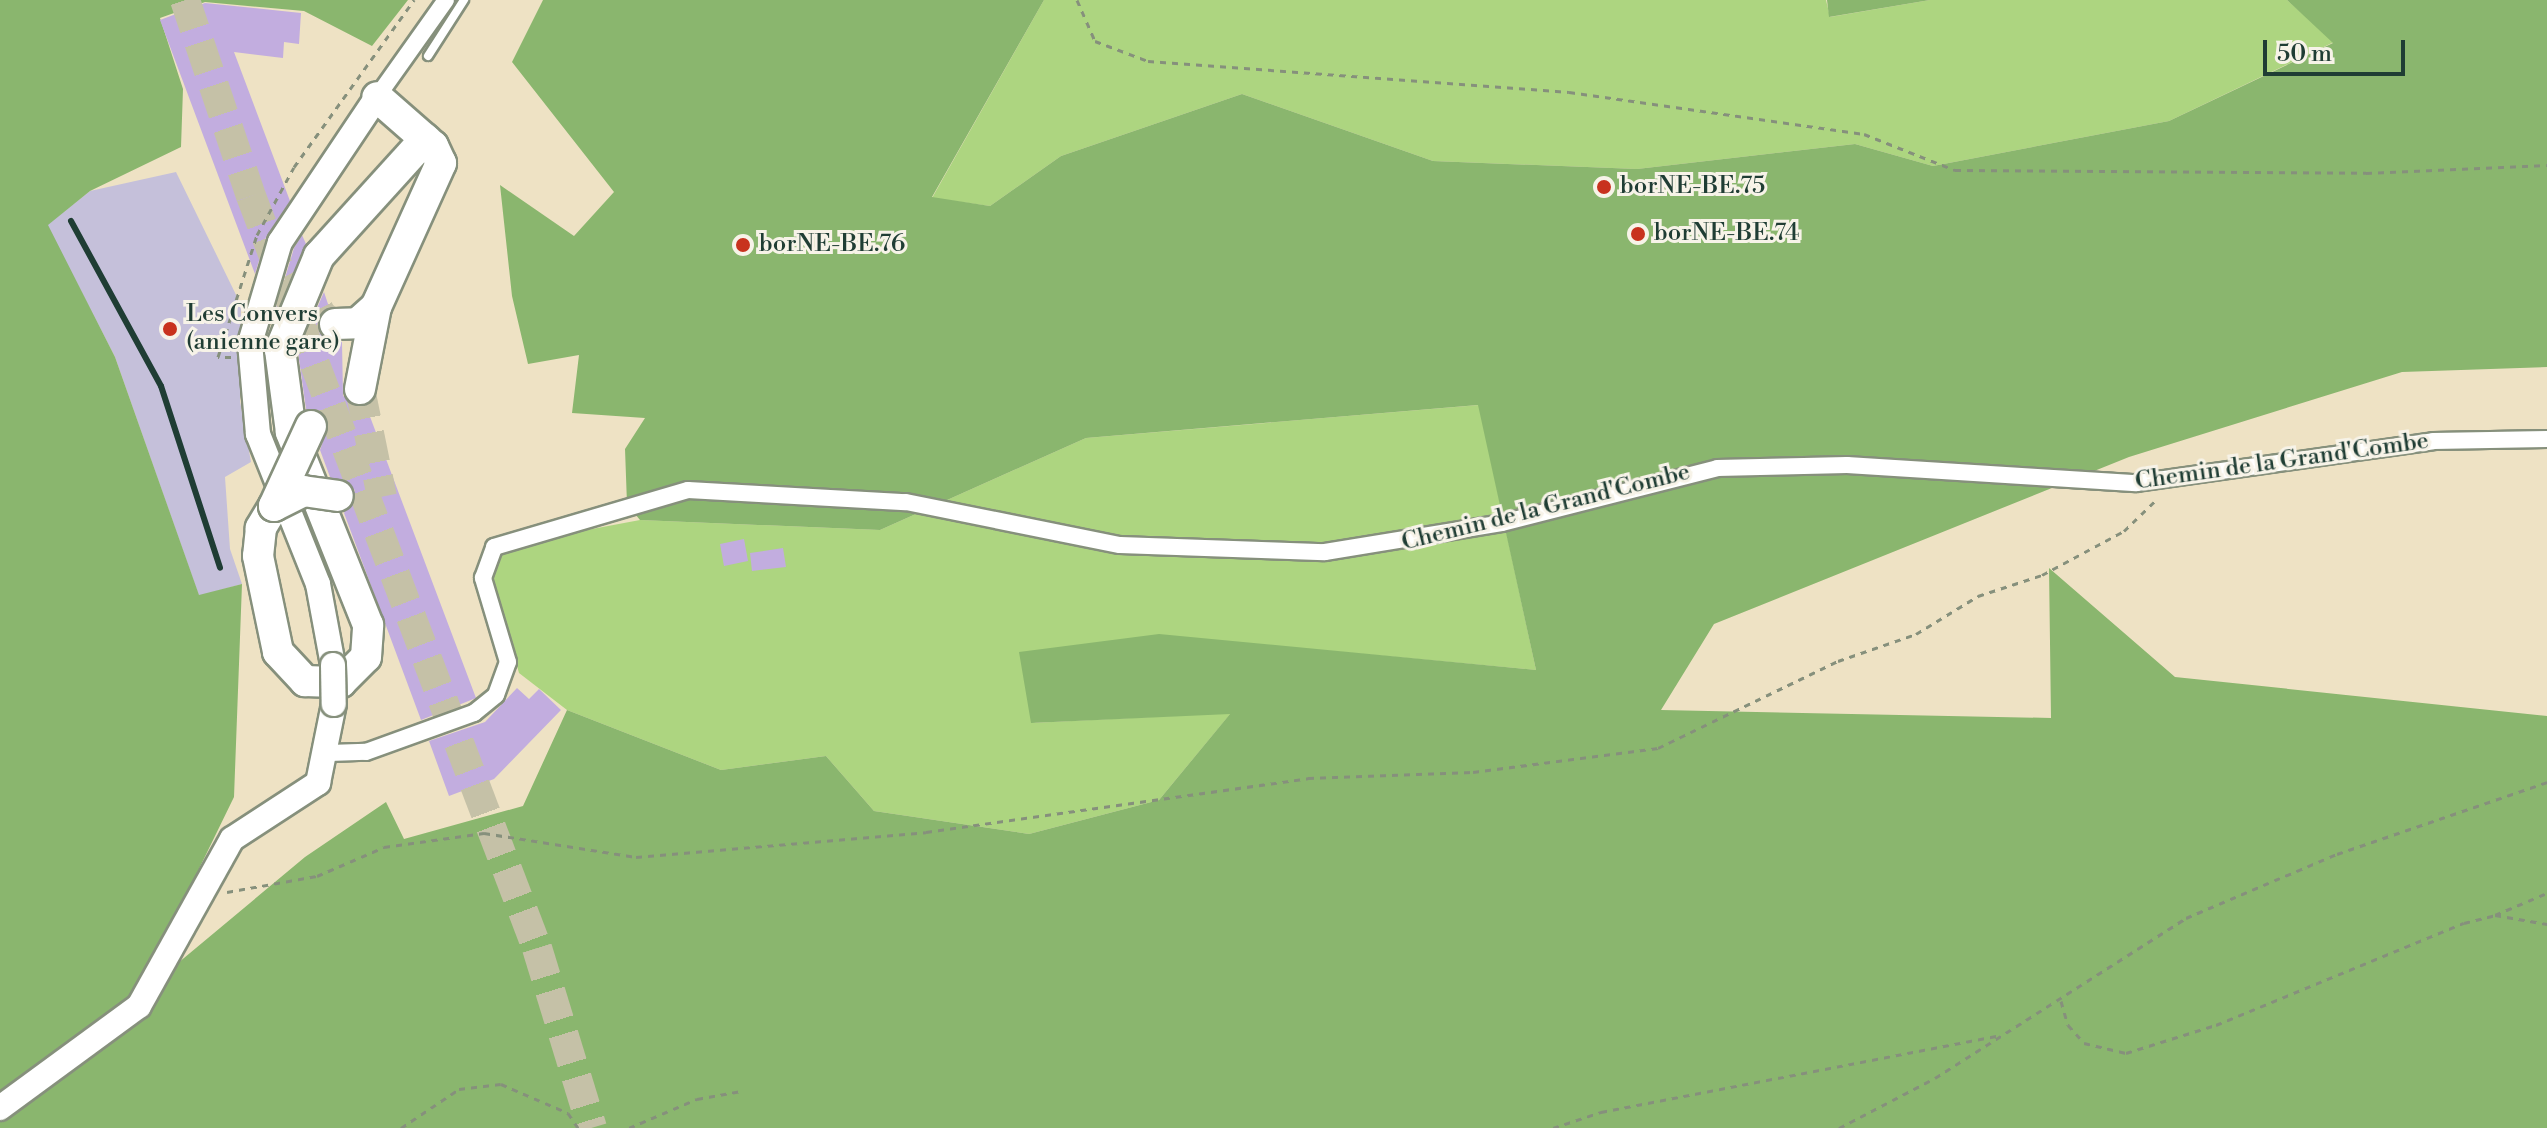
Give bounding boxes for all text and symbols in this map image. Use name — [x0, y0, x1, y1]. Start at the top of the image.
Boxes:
scale bar — [2267, 24, 2409, 74]
text: 50 m — [2277, 39, 2332, 69]
place label: borNE-BE.75 — [1620, 173, 1765, 201]
marker: borNE-BE.75 — [1595, 178, 1613, 196]
place label: borNE-BE.74 — [1654, 220, 1799, 248]
marker: borNE-BE.74 — [1629, 225, 1647, 243]
place label: borNE-BE.76 — [759, 231, 905, 259]
marker: borNE-BE.76 — [734, 236, 752, 254]
place label: Les Convers (anienne gare) — [186, 301, 340, 357]
marker: Les Convers (anienne gare) — [161, 320, 179, 338]
street label: Chemin de la Grand'Combe — [2133, 427, 2431, 497]
street label: Chemin de la Grand'Combe — [1399, 458, 1693, 558]

